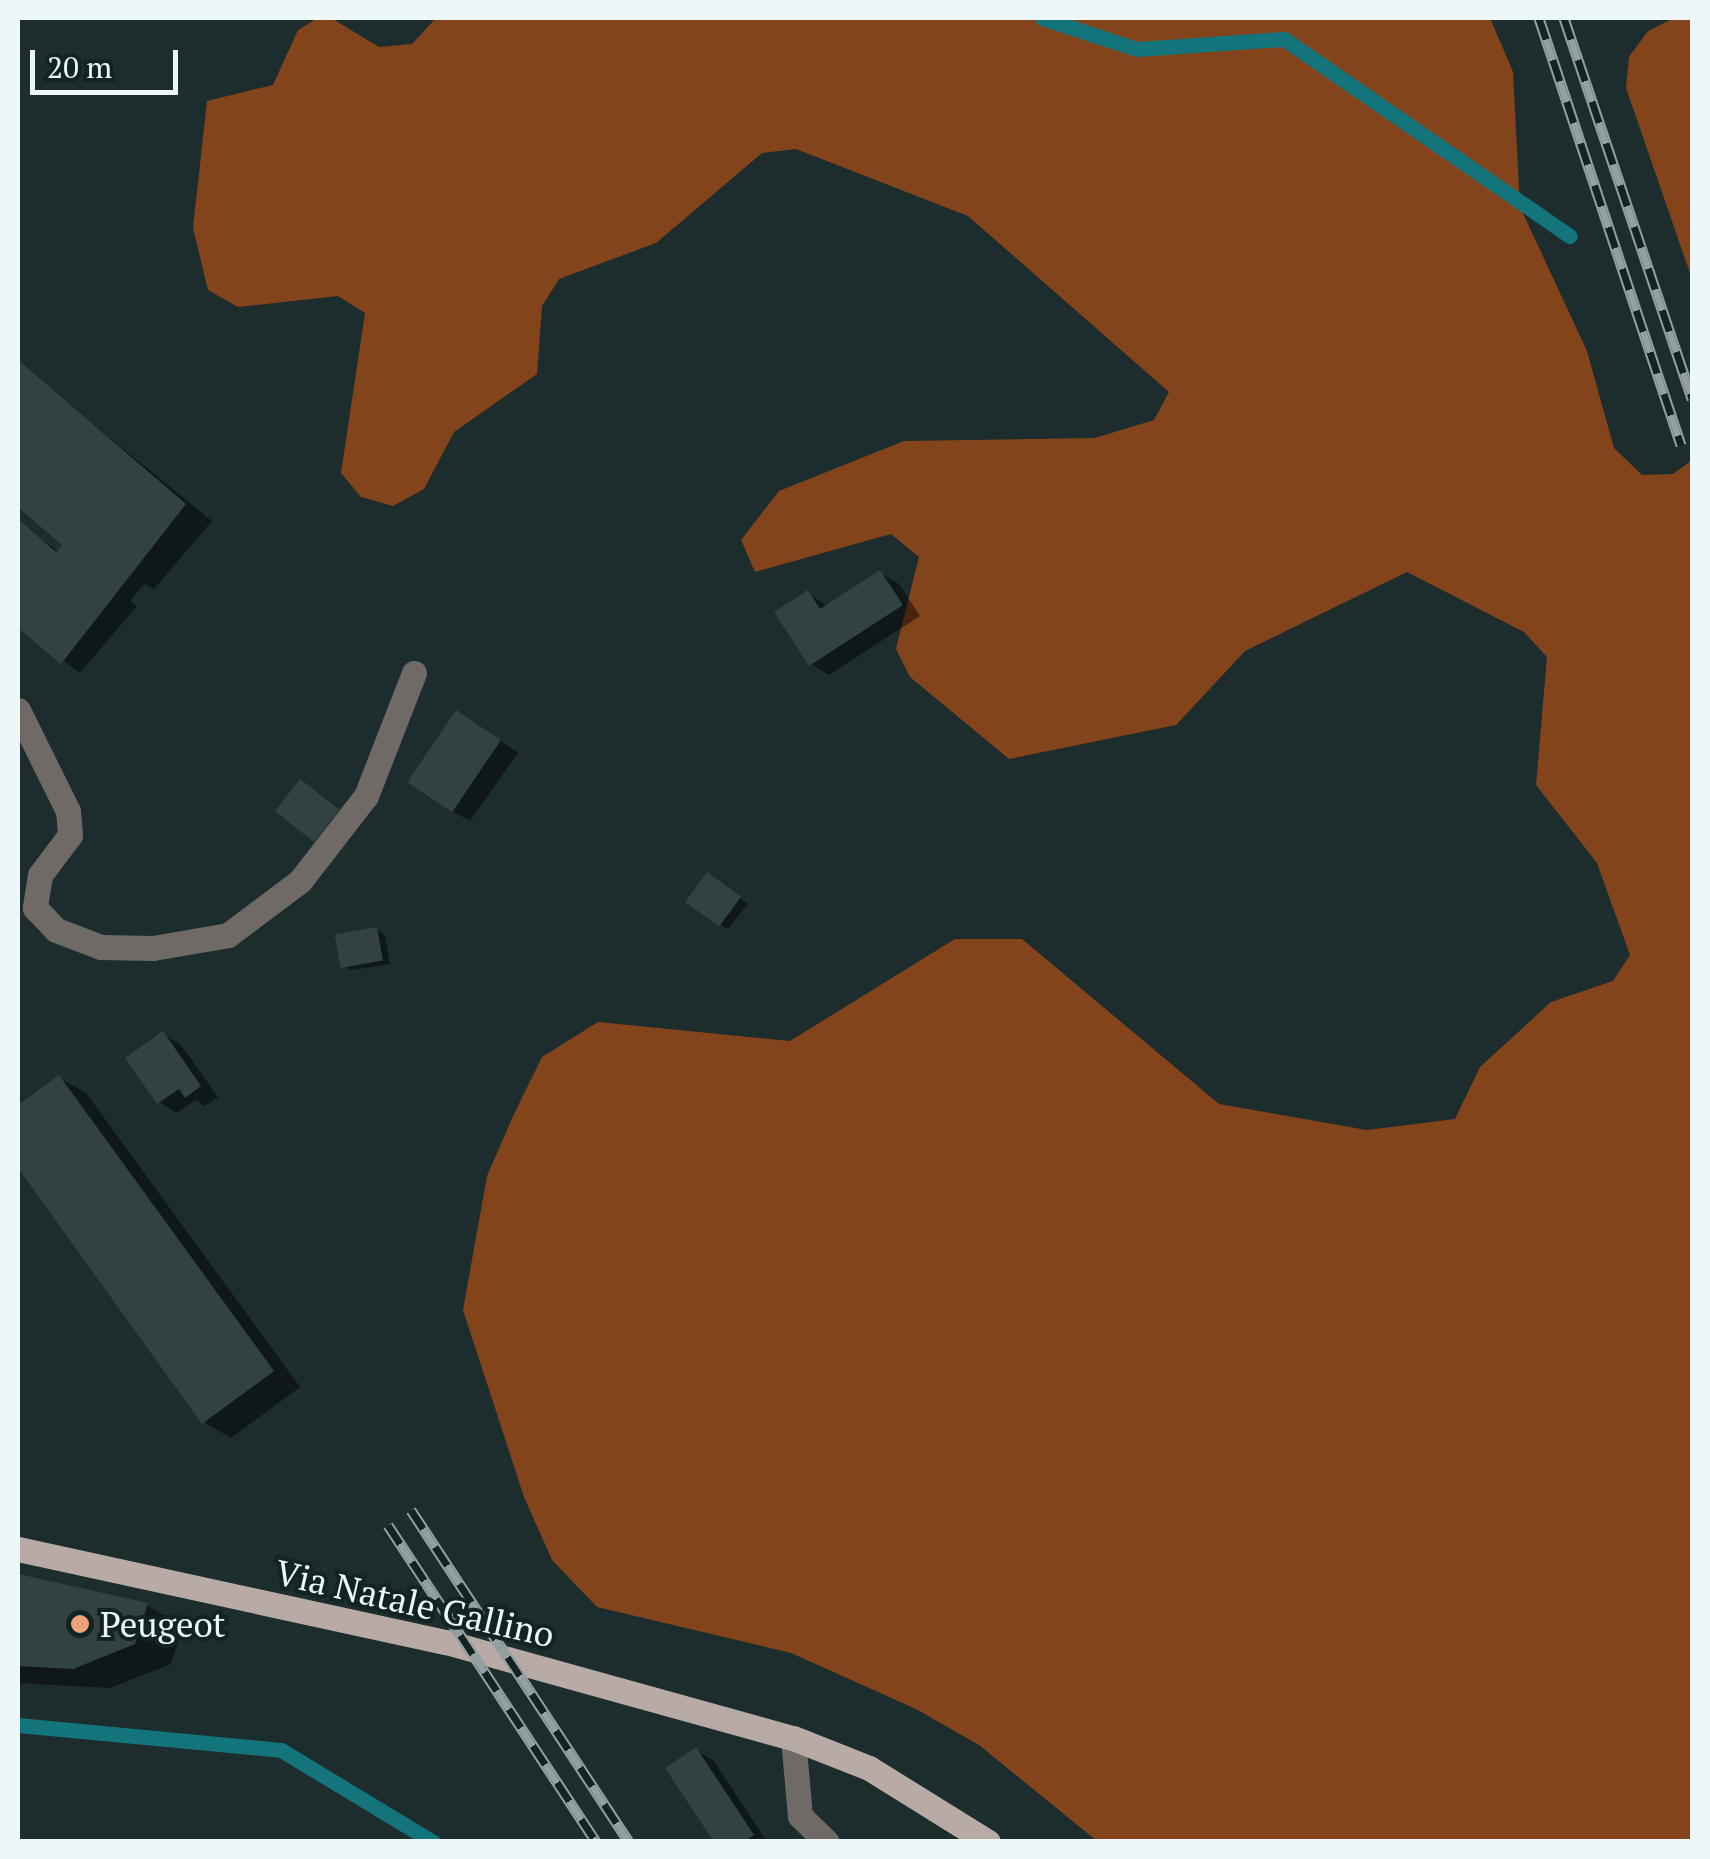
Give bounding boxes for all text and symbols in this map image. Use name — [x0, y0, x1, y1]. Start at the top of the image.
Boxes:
scale bar — [35, 30, 182, 92]
text: 20 m — [47, 47, 112, 87]
street label: Via Natale Gallino — [272, 1551, 558, 1655]
place label: Peugeot — [100, 1603, 225, 1645]
marker: Peugeot — [69, 1613, 91, 1635]

